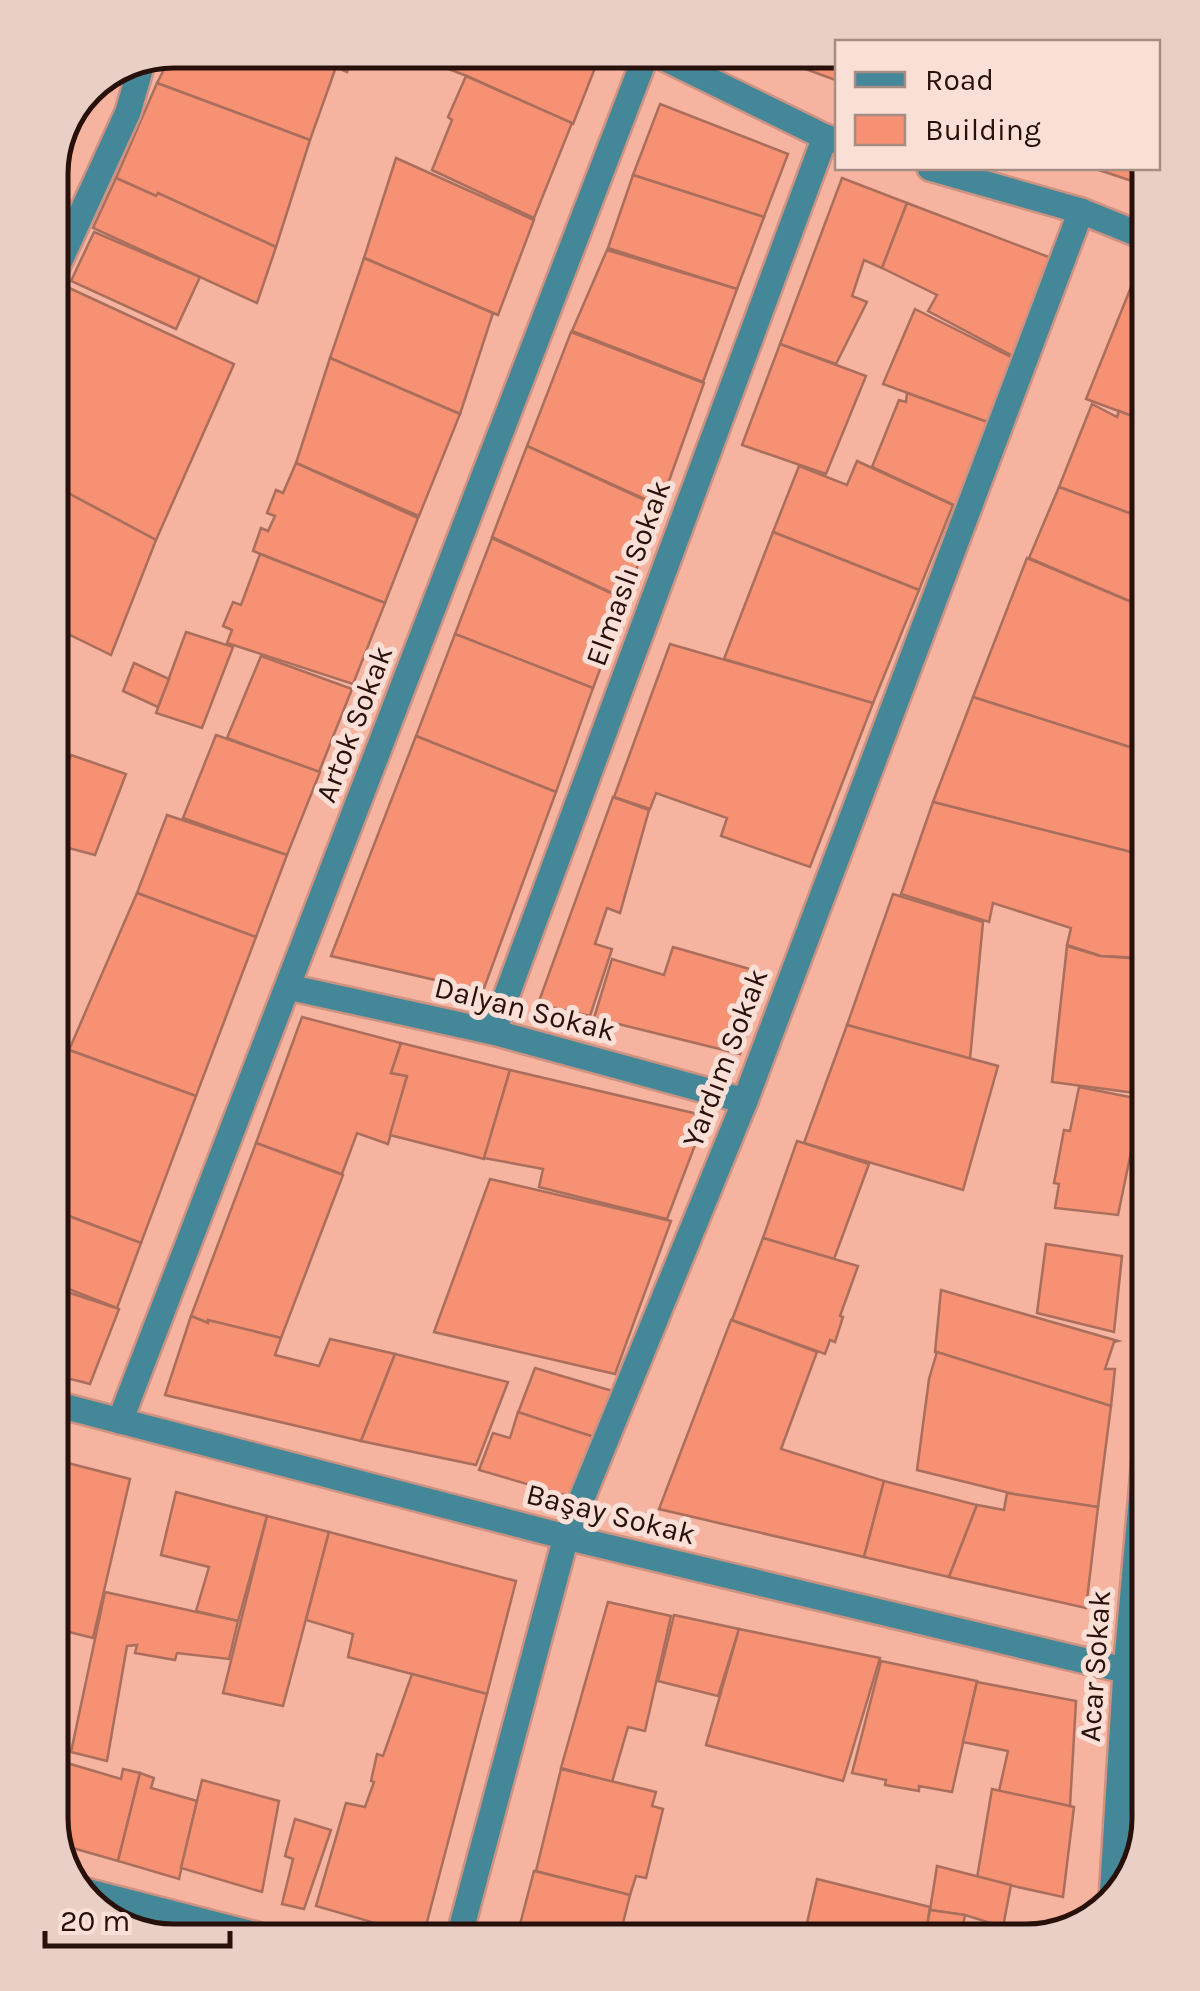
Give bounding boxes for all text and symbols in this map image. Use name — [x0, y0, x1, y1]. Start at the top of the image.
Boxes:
legend — [835, 40, 1160, 170]
text: Road — [925, 62, 994, 98]
text: Building — [925, 112, 1041, 148]
street label: Elmaslı Sokak — [578, 475, 678, 671]
street label: Artok Sokak — [308, 641, 400, 807]
street label: Yardım Sokak — [674, 963, 776, 1153]
street label: Dalyan Sokak — [431, 969, 619, 1049]
street label: Başay Sokak — [523, 1476, 699, 1552]
street label: Acar Sokak — [1072, 1589, 1118, 1743]
scale bar — [45, 1886, 230, 1948]
text: 20 m — [60, 1903, 130, 1939]

